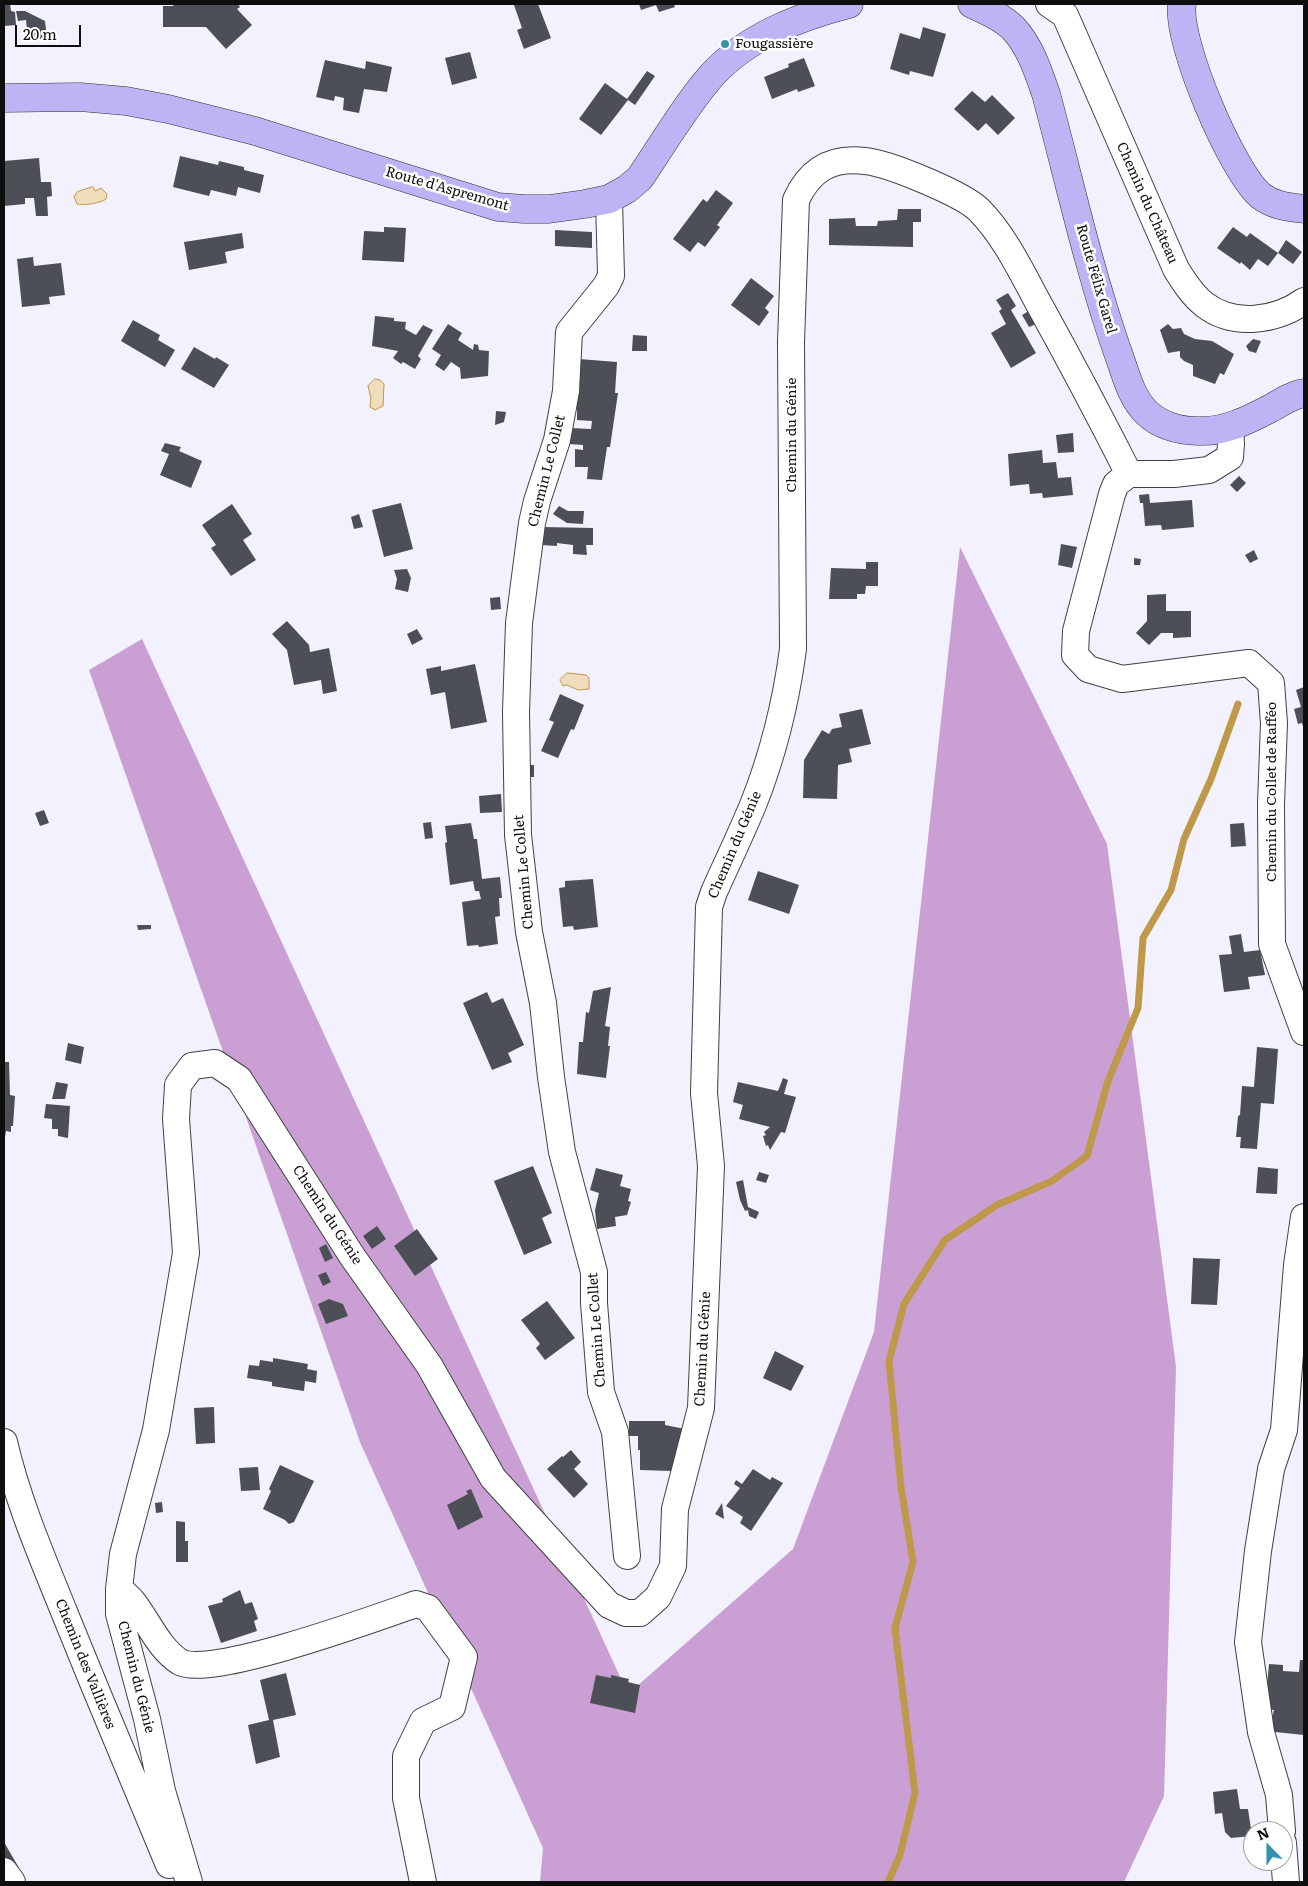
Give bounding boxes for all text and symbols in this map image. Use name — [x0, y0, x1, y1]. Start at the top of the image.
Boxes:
scale bar — [18, 15, 84, 47]
text: 20 m — [23, 22, 57, 45]
place label: Fougassière — [735, 36, 813, 52]
marker: Fougassière — [719, 38, 731, 50]
street label: Chemin du Château — [1113, 140, 1181, 266]
street label: Route d'Aspremont — [383, 163, 511, 215]
street label: Route Félix Garel — [1072, 222, 1120, 336]
street label: Chemin du Génie — [784, 377, 800, 493]
street label: Chemin Le Collet — [525, 413, 569, 529]
street label: Chemin du Collet de Rafféo — [1264, 702, 1280, 882]
street label: Chemin du Génie — [705, 789, 765, 901]
street label: Chemin Le Collet — [511, 814, 537, 930]
street label: Chemin du Génie — [289, 1162, 365, 1268]
street label: Chemin Le Collet — [585, 1272, 609, 1388]
street label: Chemin du Génie — [692, 1291, 714, 1407]
street label: Chemin des Vallières — [51, 1596, 119, 1732]
street label: Chemin du Génie — [114, 1619, 158, 1735]
north arrow — [1243, 1821, 1293, 1871]
text: N — [1254, 1822, 1272, 1844]

